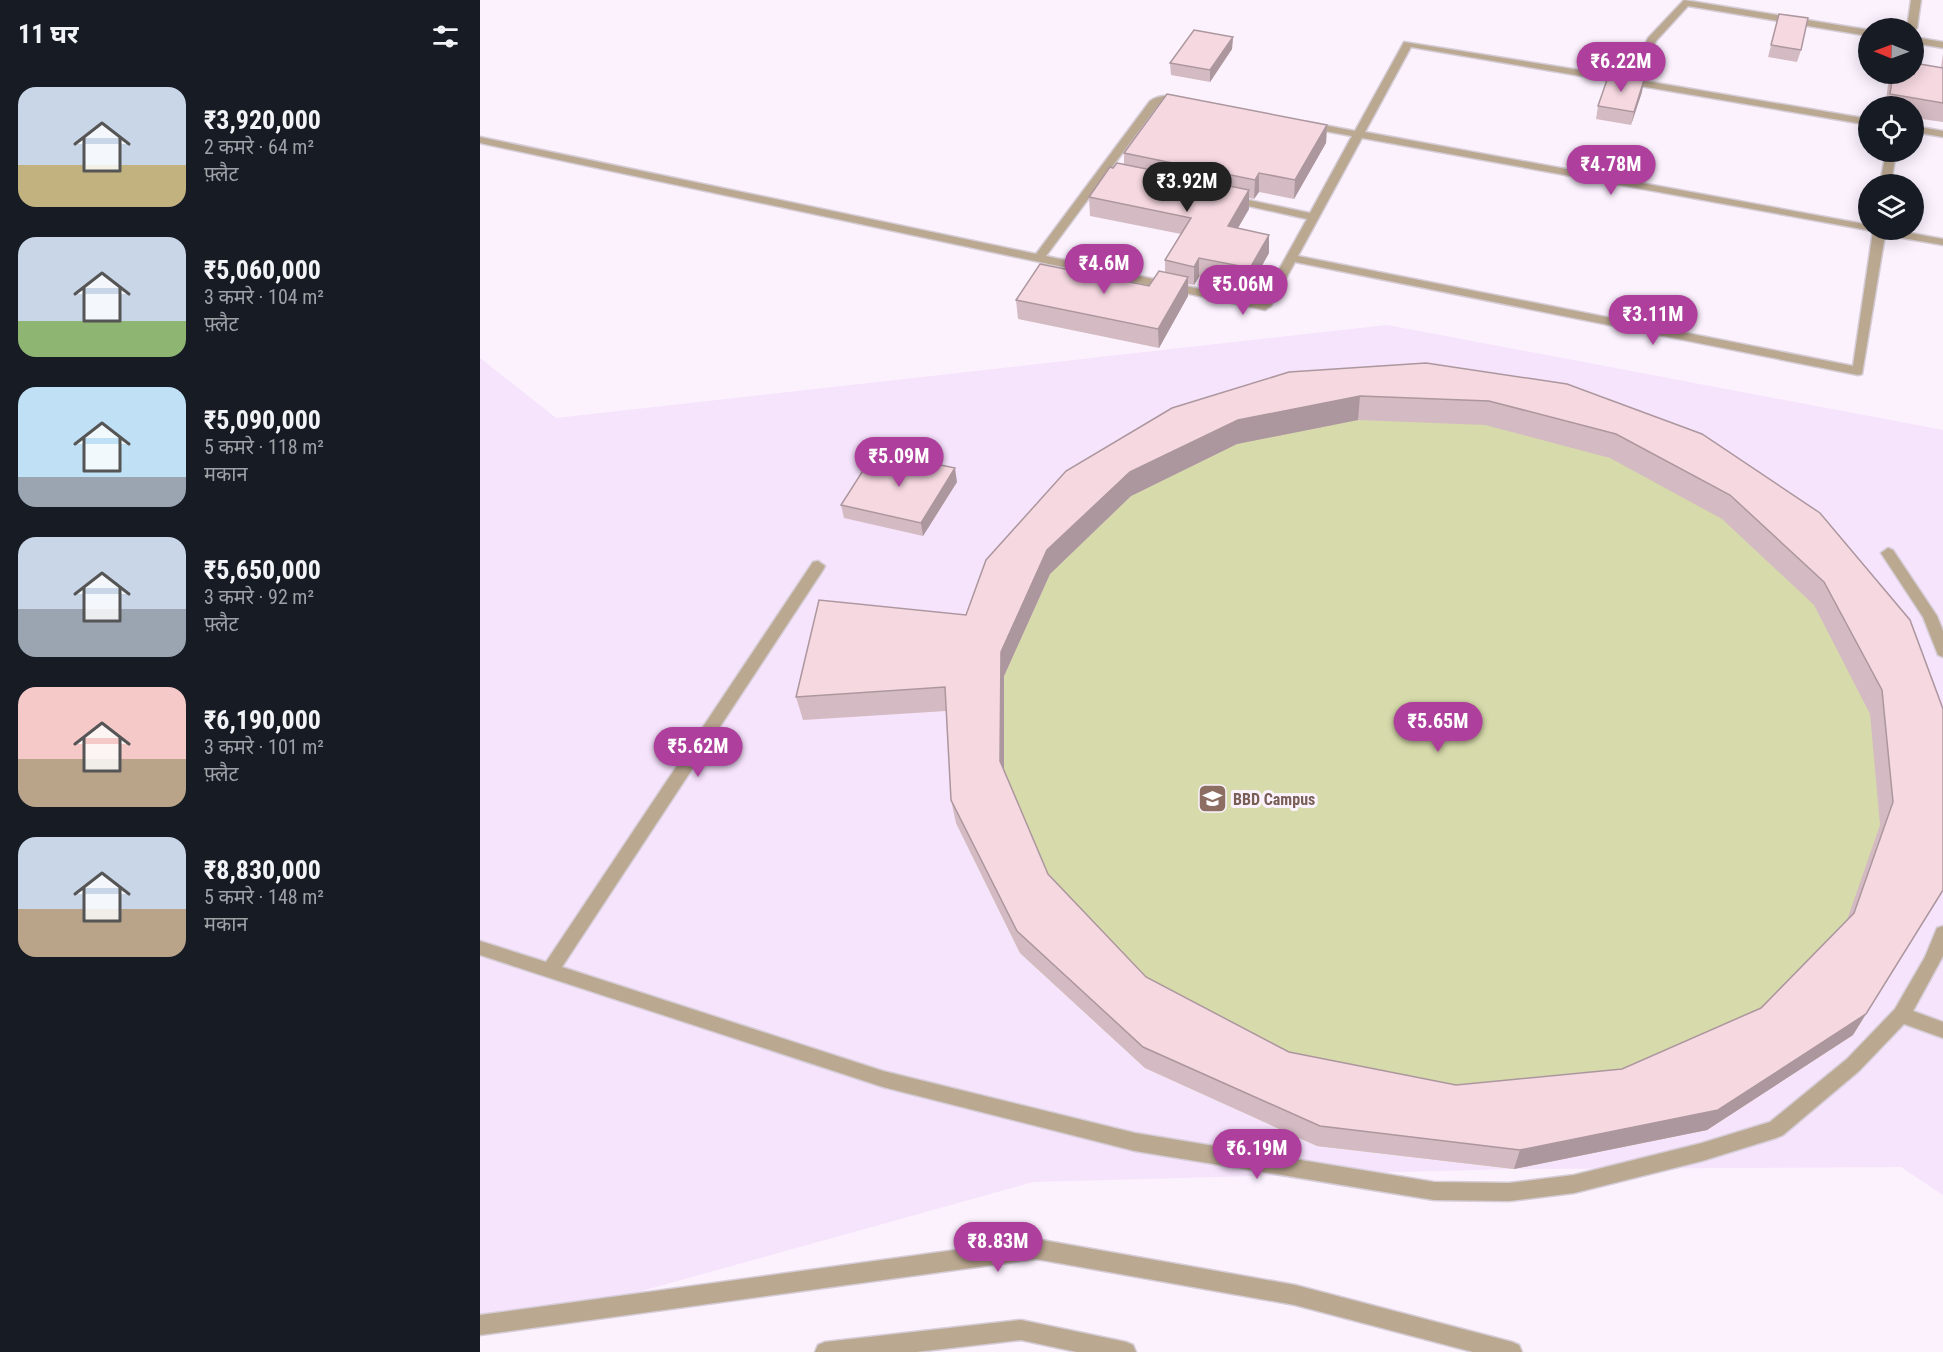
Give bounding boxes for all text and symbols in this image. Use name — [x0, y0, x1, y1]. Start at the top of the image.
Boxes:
north arrow — [1858, 18, 1924, 84]
map controls — [1858, 18, 1924, 240]
text: 11 घर — [18, 19, 79, 49]
icon: filters — [429, 20, 462, 53]
pin: ₹6.22M — [1572, 42, 1670, 93]
text: ₹6.22M — [1591, 49, 1651, 73]
button: locate — [1858, 96, 1924, 162]
text: ₹3,920,000 — [204, 105, 321, 135]
icon: home — [66, 111, 138, 183]
text: 2 कमरे · 64 m² — [204, 135, 314, 159]
pin: ₹4.78M — [1562, 145, 1660, 196]
text: ₹4.78M — [1581, 152, 1641, 176]
text: फ़्लैट — [204, 162, 239, 186]
pin: ₹3.92M — [1138, 162, 1236, 213]
text: ₹3.92M — [1157, 169, 1217, 193]
button: layers — [1858, 174, 1924, 240]
pin: ₹4.6M — [1062, 244, 1146, 295]
text: ₹4.6M — [1079, 251, 1129, 275]
text: ₹5,060,000 — [204, 255, 321, 285]
icon: home — [66, 261, 138, 333]
pin: ₹5.06M — [1194, 265, 1292, 316]
text: ₹5.06M — [1213, 272, 1273, 296]
text: 3 कमरे · 104 m² — [204, 285, 324, 309]
pin: ₹3.11M — [1604, 295, 1702, 346]
text: ₹3.11M — [1623, 302, 1683, 326]
text: फ़्लैट — [204, 312, 239, 336]
text: ₹5,090,000 — [204, 405, 321, 435]
icon: home — [66, 411, 138, 483]
text: 5 कमरे · 118 m² — [204, 435, 324, 459]
pin: ₹5.09M — [850, 437, 948, 488]
text: ₹5.09M — [869, 444, 929, 468]
text: मकान — [204, 462, 248, 486]
text: ₹5,650,000 — [204, 555, 321, 585]
icon: home — [66, 561, 138, 633]
text: 3 कमरे · 92 m² — [204, 585, 314, 609]
text: फ़्लैट — [204, 612, 239, 636]
pin: ₹5.65M — [1389, 702, 1487, 753]
text: ₹6,190,000 — [204, 705, 321, 735]
text: ₹5.65M — [1408, 709, 1468, 733]
icon: home — [66, 711, 138, 783]
pin: ₹5.62M — [649, 727, 747, 778]
text: ₹5.62M — [668, 734, 728, 758]
text: 3 कमरे · 101 m² — [204, 735, 324, 759]
text: फ़्लैट — [204, 762, 239, 786]
school or university icon: BBD Campus — [1196, 783, 1228, 815]
place label: BBD Campus — [1233, 790, 1315, 809]
text: ₹8,830,000 — [204, 855, 321, 885]
icon: home — [66, 861, 138, 933]
text: 5 कमरे · 148 m² — [204, 885, 324, 909]
text: मकान — [204, 912, 248, 936]
pin: ₹6.19M — [1208, 1129, 1306, 1180]
text: ₹6.19M — [1227, 1136, 1287, 1160]
pin: ₹8.83M — [949, 1222, 1047, 1273]
text: ₹8.83M — [968, 1229, 1028, 1253]

